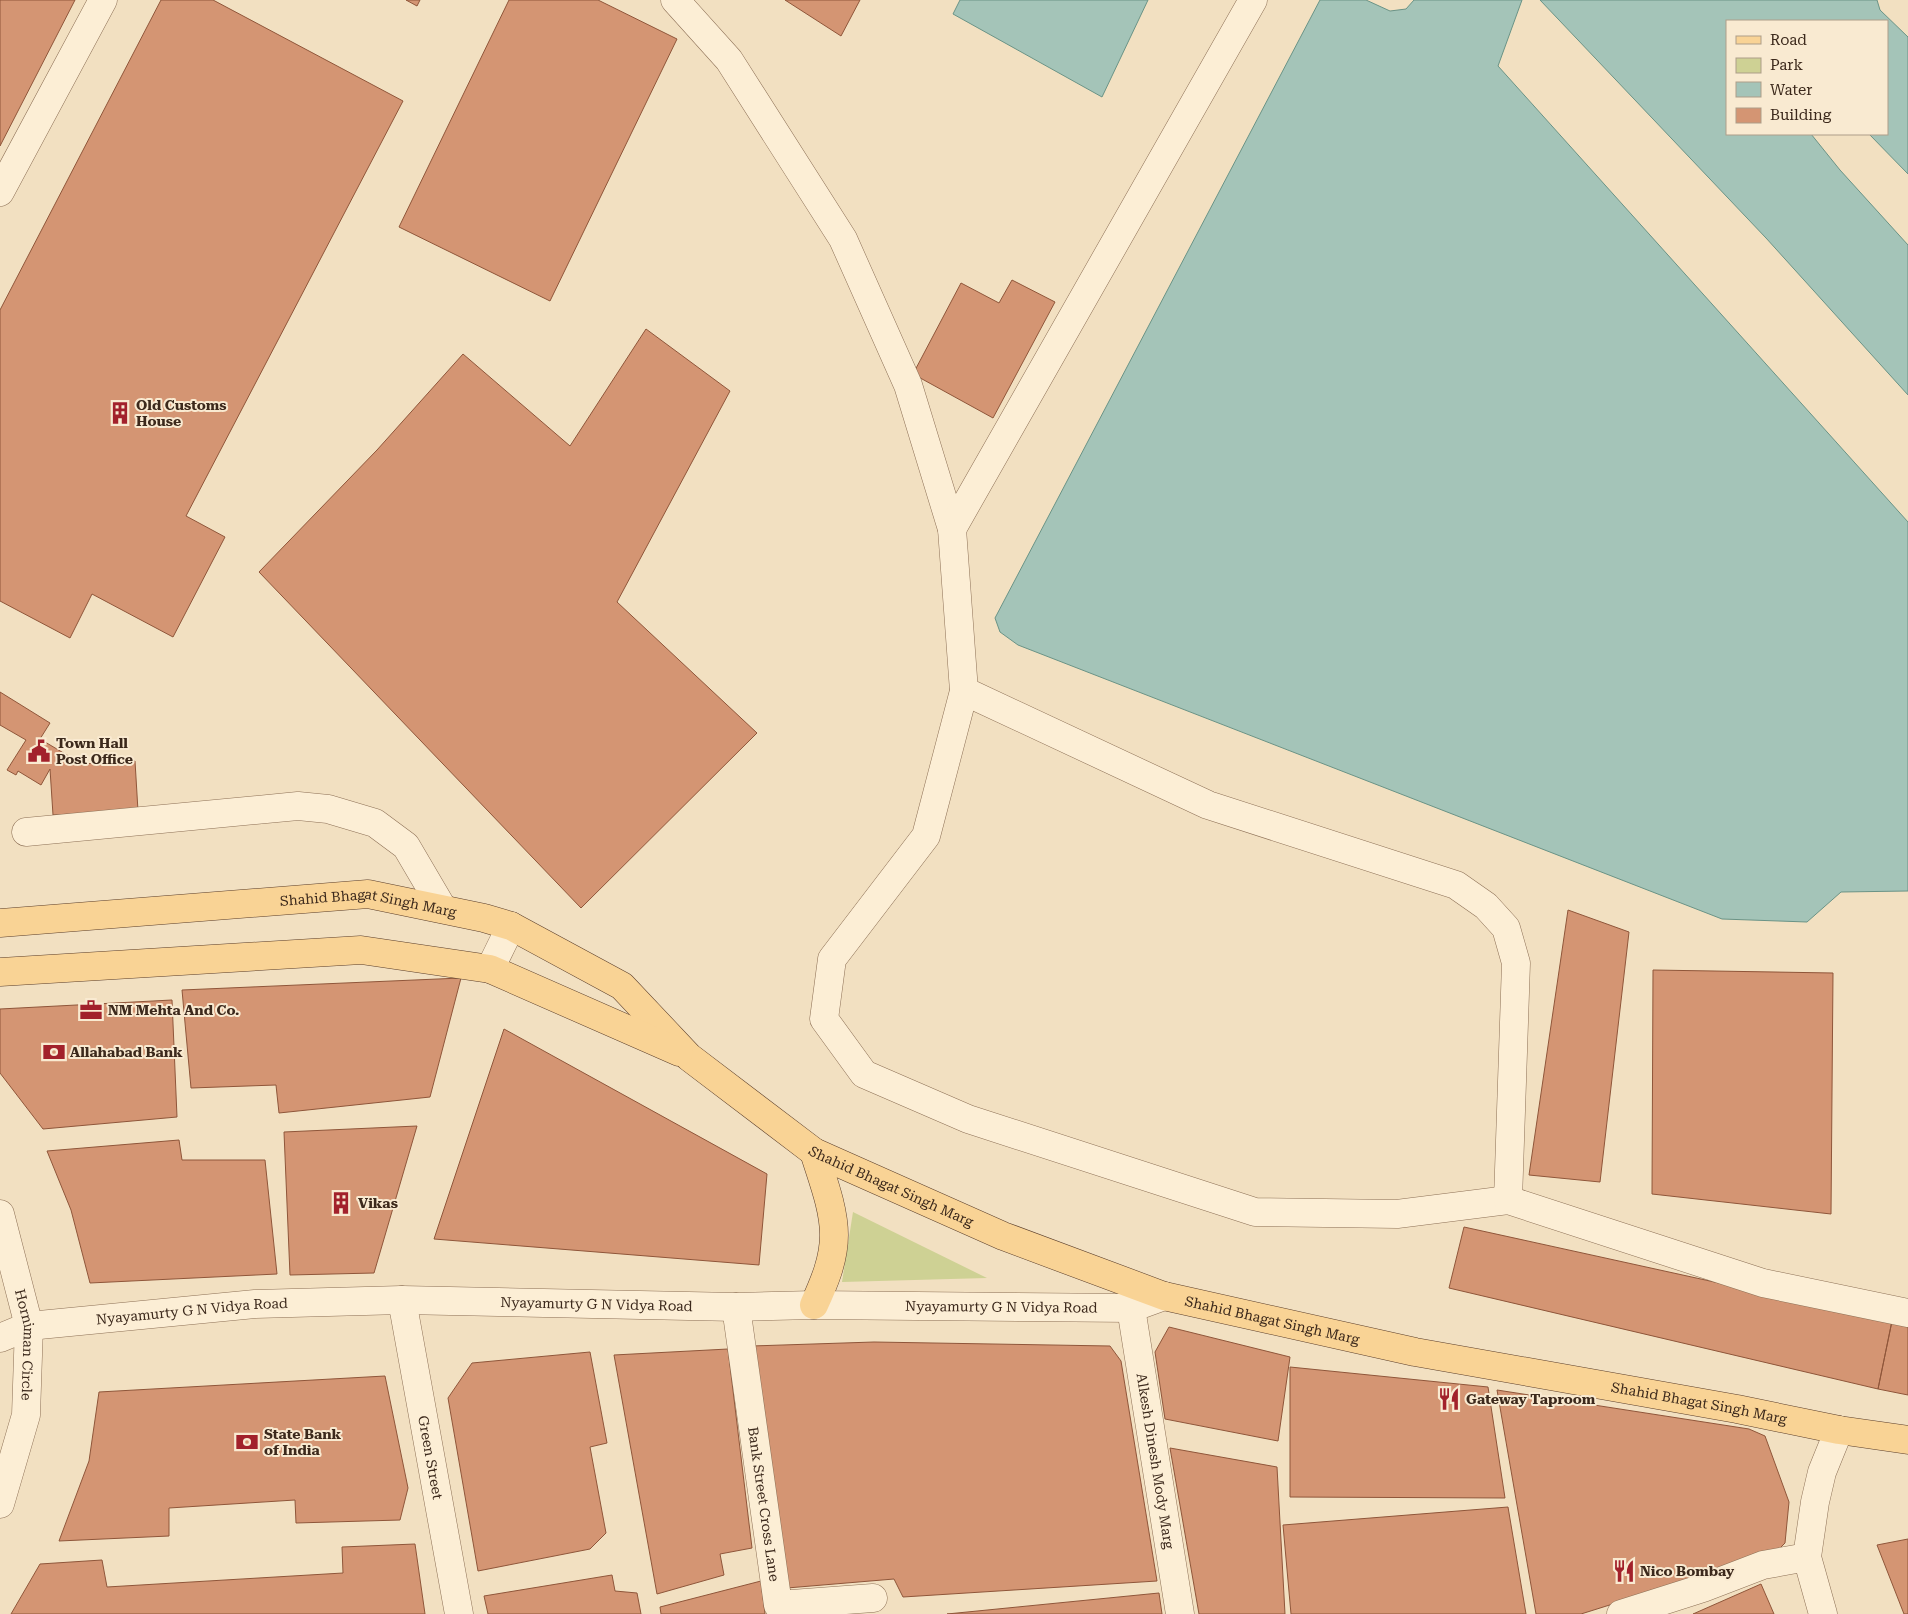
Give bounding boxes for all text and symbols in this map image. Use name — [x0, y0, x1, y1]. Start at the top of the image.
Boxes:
legend — [1726, 20, 1888, 135]
text: Road — [1770, 31, 1807, 49]
text: Park — [1770, 56, 1804, 74]
text: Water — [1770, 81, 1812, 99]
text: Building — [1770, 106, 1832, 124]
place label: Old Customs House — [136, 397, 226, 429]
building icon: Old Customs House — [107, 400, 133, 426]
place label: Town Hall Post Office — [56, 735, 133, 767]
public building icon: Town Hall Post Office — [26, 738, 52, 764]
street label: Shahid Bhagat Singh Marg — [279, 886, 458, 920]
office icon: NM Mehta And Co. — [78, 997, 104, 1023]
place label: NM Mehta And Co. — [108, 1002, 239, 1018]
bank icon: Allahabad Bank — [41, 1039, 67, 1065]
place label: Allahabad Bank — [70, 1044, 183, 1060]
street label: Shahid Bhagat Singh Marg — [805, 1143, 976, 1230]
building icon: Vikas — [328, 1190, 354, 1216]
place label: Vikas — [358, 1195, 398, 1211]
street label: Horniman Circle — [12, 1287, 37, 1401]
street label: Shahid Bhagat Singh Marg — [1183, 1293, 1361, 1347]
street label: Nyayamurty G N Vidya Road — [500, 1294, 693, 1314]
street label: Nyayamurty G N Vidya Road — [95, 1295, 288, 1327]
street label: Nyayamurty G N Vidya Road — [905, 1298, 1098, 1316]
street label: Alkesh Dinesh Mody Marg — [1134, 1372, 1177, 1550]
street label: Shahid Bhagat Singh Marg — [1610, 1379, 1788, 1427]
restaurant icon: Gateway Taproom — [1436, 1386, 1462, 1412]
place label: Gateway Taproom — [1466, 1391, 1596, 1407]
street label: Green Street — [415, 1414, 446, 1501]
place label: State Bank of India — [264, 1426, 342, 1458]
street label: Bank Street Cross Lane — [745, 1426, 783, 1583]
bank icon: State Bank of India — [234, 1429, 260, 1455]
restaurant icon: Nico Bombay — [1611, 1558, 1637, 1584]
place label: Nico Bombay — [1640, 1563, 1735, 1579]

